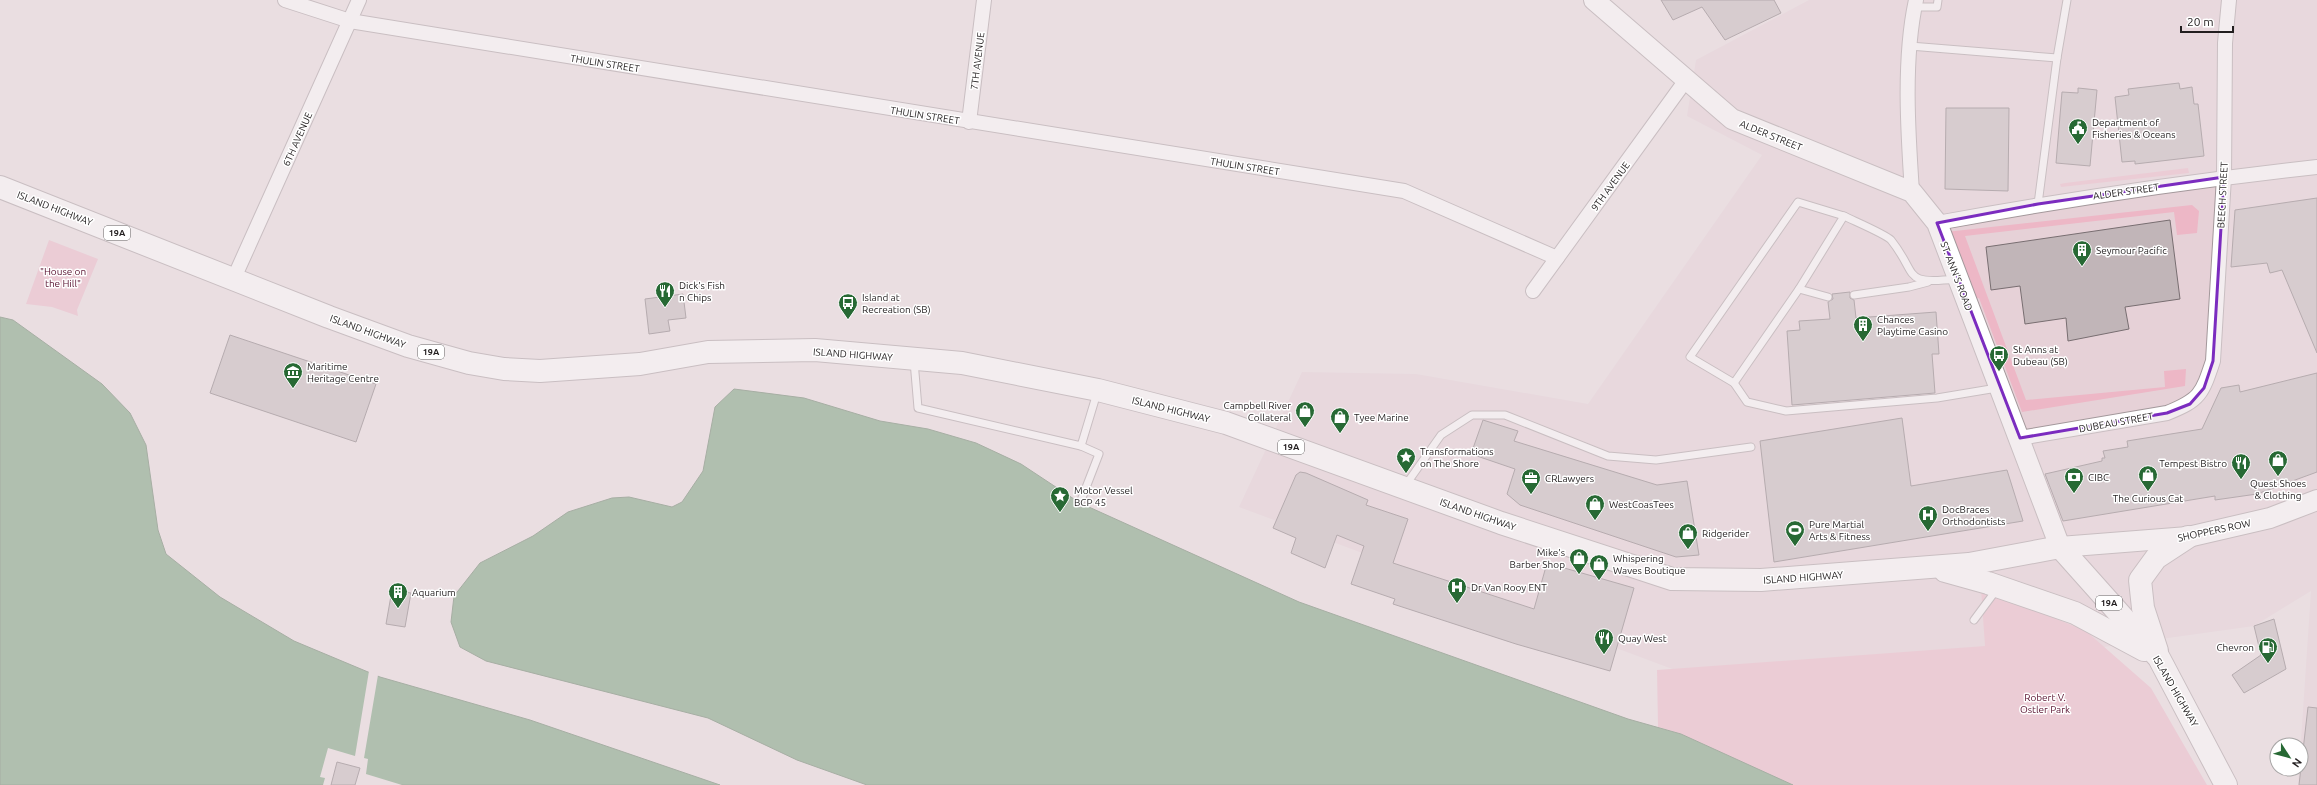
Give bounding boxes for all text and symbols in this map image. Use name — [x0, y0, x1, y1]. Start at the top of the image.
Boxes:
scale bar — [2181, 8, 2233, 34]
text: 20 m — [2187, 15, 2214, 28]
street label: 7TH AVENUE — [969, 31, 987, 91]
street label: THULIN STREET — [569, 53, 641, 74]
street label: THULIN STREET — [889, 105, 961, 126]
street label: 6TH AVENUE — [281, 110, 314, 168]
public building icon: Department of Fisheries & Oceans — [2067, 117, 2089, 145]
place label: Department of Fisheries & Oceans — [2092, 117, 2176, 140]
street label: ALDER STREET — [1738, 118, 1804, 153]
street label: THULIN STREET — [1209, 156, 1281, 177]
street label: 9TH AVENUE — [1589, 159, 1632, 213]
street label: BEECH STREET — [2215, 161, 2230, 229]
street label: ALDER STREET — [2092, 181, 2160, 202]
street label: ISLAND HIGHWAY — [16, 189, 94, 228]
road number: 19A — [104, 226, 130, 240]
building icon: Seymour Pacific — [2071, 239, 2093, 267]
street label: ST. ANN'S ROAD — [1938, 240, 1975, 312]
place label: Seymour Pacific — [2096, 245, 2167, 256]
park label: "House on the Hill" — [40, 266, 86, 289]
restaurant icon: Dick's Fish n Chips — [654, 280, 676, 308]
place label: Dick's Fish n Chips — [679, 280, 725, 303]
bus stop icon: Island at Recreation (SB) — [837, 292, 859, 320]
place label: Island at Recreation (SB) — [862, 292, 931, 315]
street label: ISLAND HIGHWAY — [328, 313, 407, 350]
building icon: Chances Playtime Casino — [1852, 314, 1874, 342]
place label: Chances Playtime Casino — [1877, 314, 1948, 337]
bus stop icon: St Anns at Dubeau (SB) — [1988, 344, 2010, 372]
place label: St Anns at Dubeau (SB) — [2013, 344, 2068, 367]
road number: 19A — [418, 345, 444, 359]
street label: ISLAND HIGHWAY — [813, 346, 893, 363]
museum icon: Maritime Heritage Centre — [282, 361, 304, 389]
place label: Maritime Heritage Centre — [307, 361, 379, 384]
street label: ISLAND HIGHWAY — [1131, 394, 1211, 425]
place label: Campbell River Collateral — [1224, 400, 1291, 423]
shop icon: Campbell River Collateral — [1294, 400, 1316, 428]
shop icon: Tyee Marine — [1329, 406, 1351, 434]
street label: DUBEAU STREET — [2078, 410, 2155, 434]
place label: Tyee Marine — [1354, 412, 1409, 423]
road number: 19A — [1278, 440, 1304, 454]
place icon: Transformations on The Shore — [1395, 446, 1417, 474]
place label: Transformations on The Shore — [1420, 446, 1494, 469]
shop icon: Quest Shoes & Clothing — [2267, 449, 2289, 477]
restaurant icon: Tempest Bistro — [2230, 452, 2252, 480]
place label: Tempest Bistro — [2159, 458, 2227, 469]
shop icon: The Curious Cat — [2137, 464, 2159, 492]
bank icon: CIBC — [2063, 466, 2085, 494]
office icon: CRLawyers — [1520, 467, 1542, 495]
place label: CIBC — [2088, 472, 2109, 483]
place label: CRLawyers — [1545, 473, 1594, 484]
place label: Quest Shoes & Clothing — [2250, 478, 2306, 501]
place icon: Motor Vessel BCP 45 — [1049, 485, 1071, 513]
place label: Motor Vessel BCP 45 — [1074, 485, 1133, 508]
shop icon: WestCoasTees — [1584, 493, 1606, 521]
place label: The Curious Cat — [2113, 493, 2183, 504]
street label: ISLAND HIGHWAY — [1438, 496, 1518, 533]
place label: WestCoasTees — [1609, 499, 1674, 510]
hospital icon: DocBraces Orthodontists — [1917, 504, 1939, 532]
place label: DocBraces Orthodontists — [1942, 504, 2005, 527]
street label: SHOPPERS ROW — [2177, 517, 2252, 544]
sports icon: Pure Martial Arts & Fitness — [1784, 519, 1806, 547]
place label: Pure Martial Arts & Fitness — [1809, 519, 1870, 542]
shop icon: Ridgerider — [1677, 522, 1699, 550]
place label: Ridgerider — [1702, 528, 1749, 539]
place label: Mike's Barber Shop — [1510, 547, 1565, 570]
shop icon: Mike's Barber Shop — [1568, 547, 1590, 575]
shop icon: Whispering Waves Boutique — [1588, 553, 1610, 581]
place label: Whispering Waves Boutique — [1613, 553, 1686, 576]
street label: ISLAND HIGHWAY — [1763, 569, 1844, 586]
hospital icon: Dr Van Rooy ENT — [1446, 576, 1468, 604]
building icon: Aquarium — [387, 581, 409, 609]
place label: Dr Van Rooy ENT — [1471, 582, 1547, 593]
place label: Aquarium — [412, 587, 456, 598]
road number: 19A — [2096, 596, 2122, 610]
restaurant icon: Quay West — [1593, 627, 1615, 655]
place label: Quay West — [1618, 633, 1667, 644]
fuel station icon: Chevron — [2257, 636, 2279, 664]
place label: Chevron — [2216, 642, 2254, 653]
street label: ISLAND HIGHWAY — [2151, 654, 2200, 729]
park label: Robert V. Ostler Park — [2020, 692, 2070, 715]
north arrow — [2269, 737, 2309, 777]
text: N — [2290, 756, 2304, 770]

